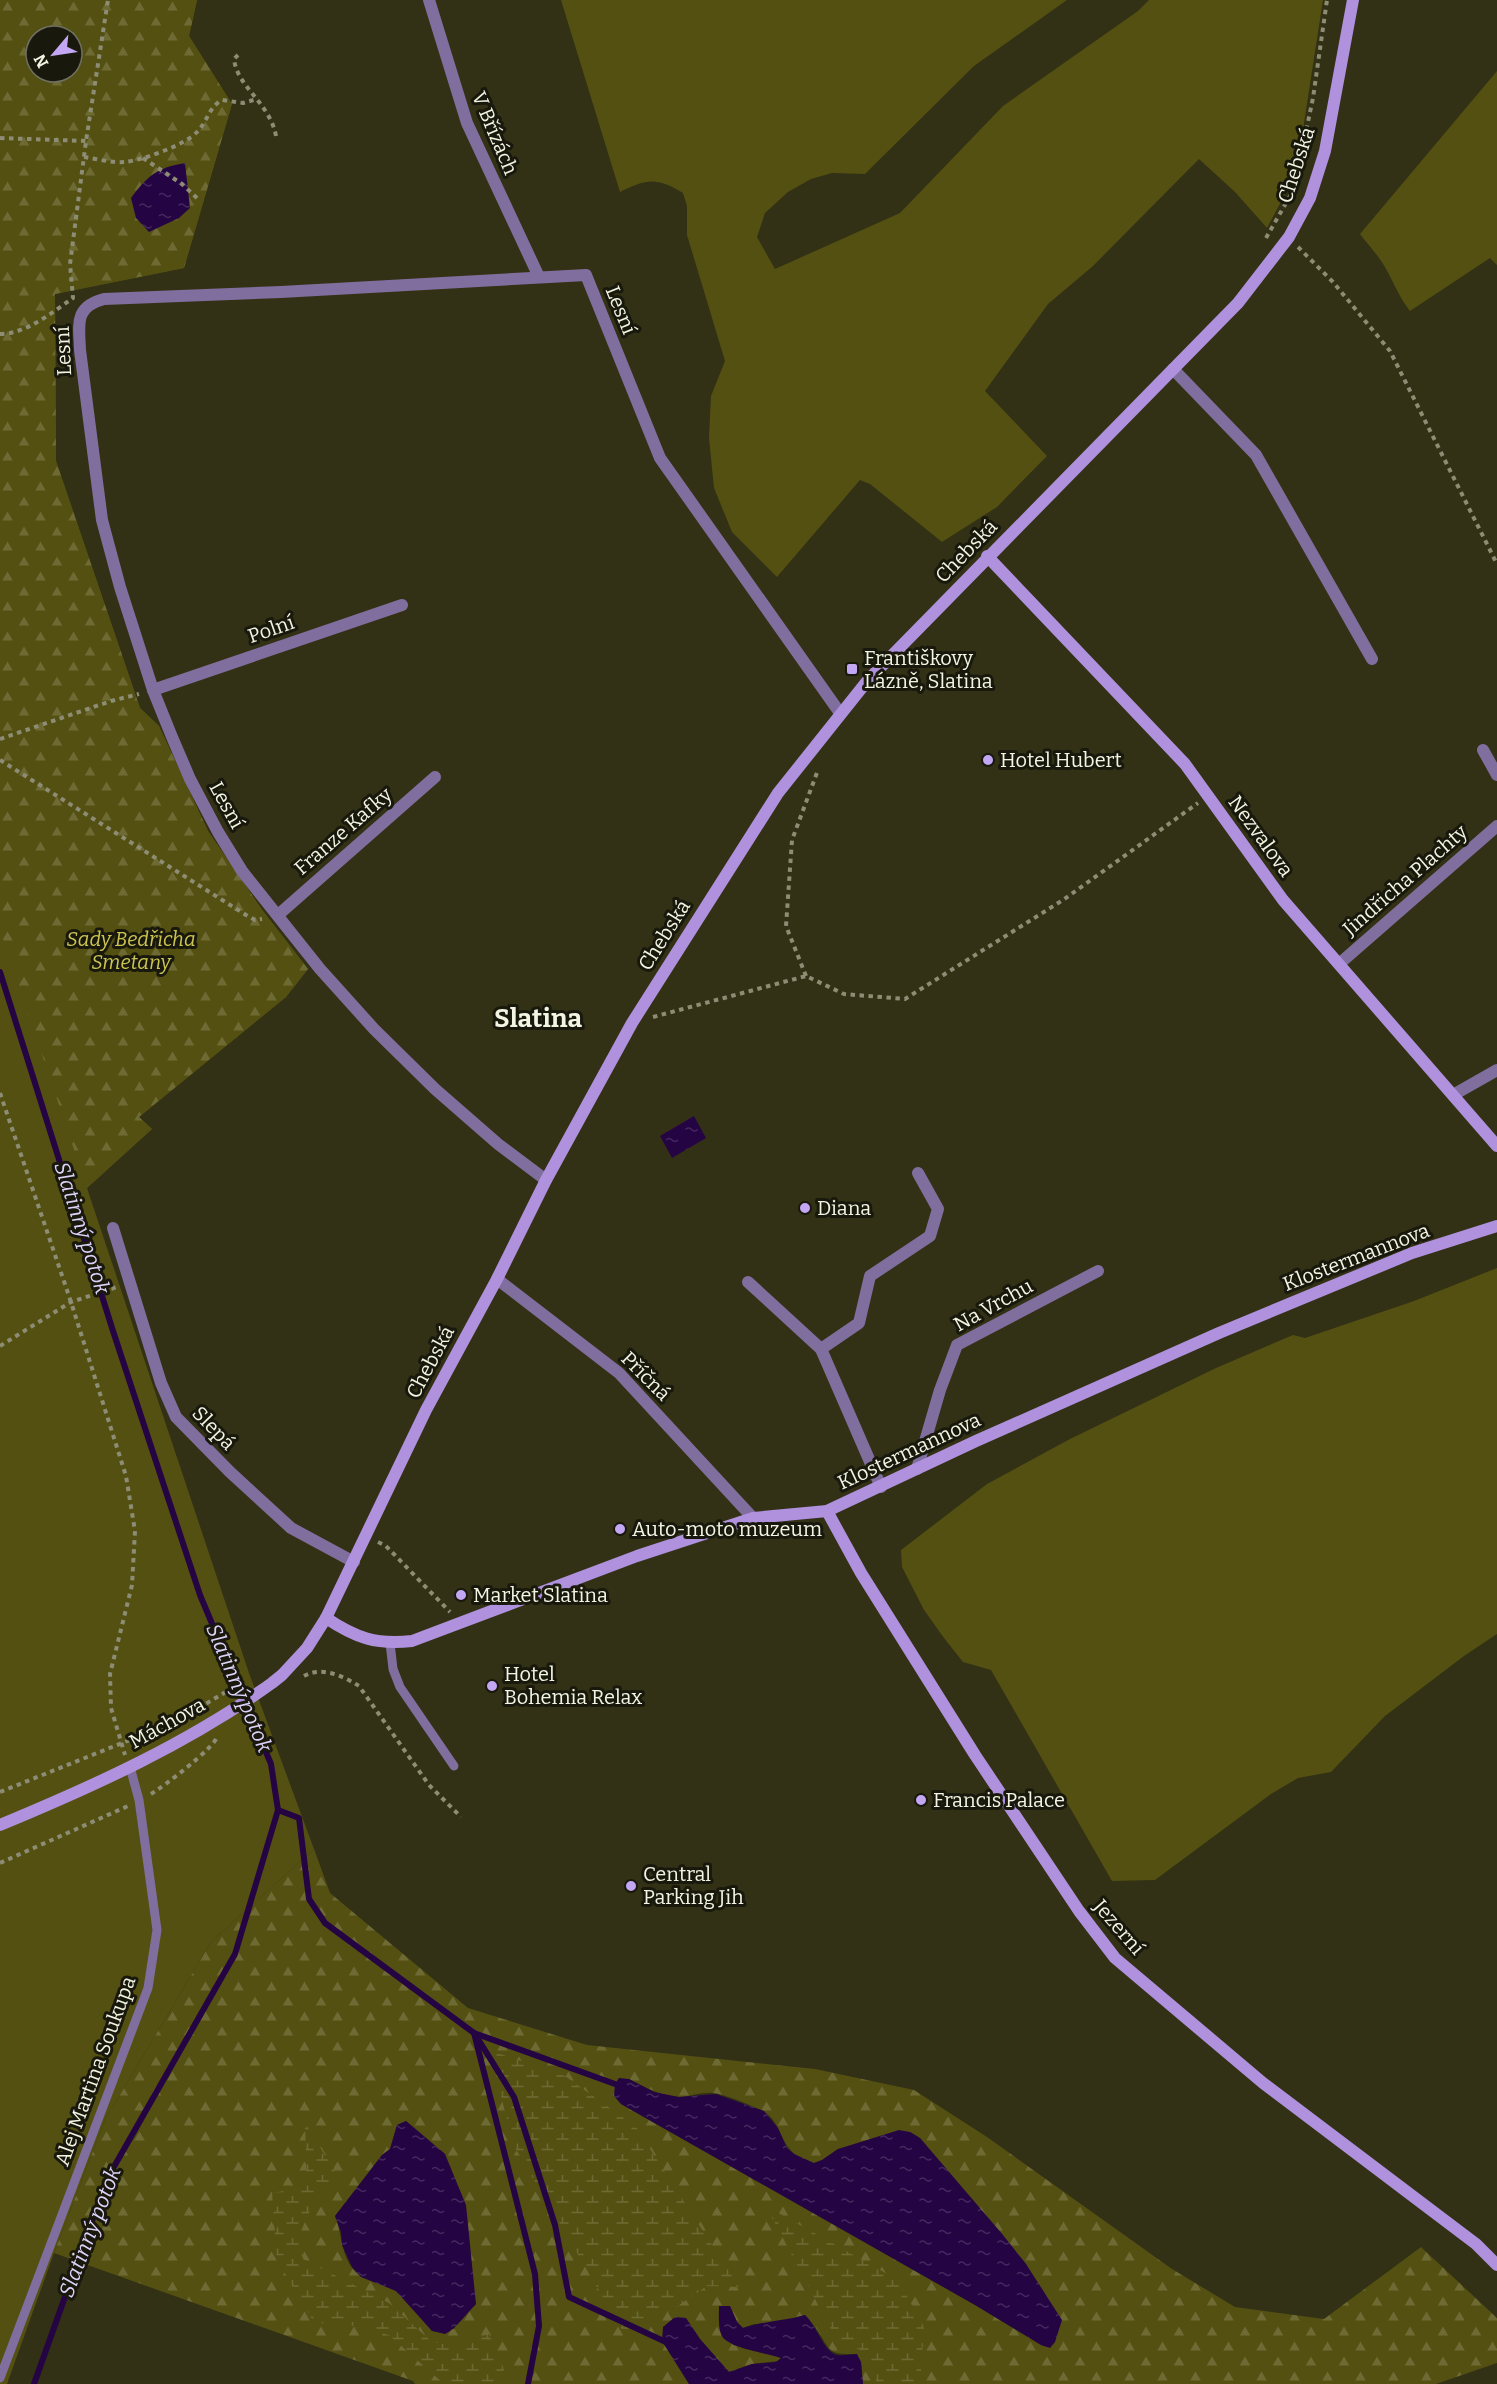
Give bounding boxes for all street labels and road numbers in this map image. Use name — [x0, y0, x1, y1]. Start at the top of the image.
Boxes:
street label: V Břízách — [467, 88, 523, 179]
street label: Chebská — [1272, 124, 1320, 206]
street label: Lesní — [601, 282, 641, 338]
street label: Lesní — [50, 325, 76, 377]
street label: Chebská — [930, 514, 1002, 588]
street label: Polní — [245, 610, 297, 648]
street label: Lesní — [204, 777, 250, 833]
street label: Franze Kafky — [289, 782, 397, 880]
street label: Nezvalova — [1223, 791, 1299, 881]
street label: Jindřicha Plachty — [1337, 819, 1472, 941]
street label: Chebská — [633, 895, 695, 975]
street label: Klostermannova — [1279, 1218, 1433, 1296]
street label: Na Vrchu — [949, 1274, 1037, 1336]
street label: Chebská — [401, 1322, 459, 1402]
street label: Příčná — [616, 1346, 676, 1406]
street label: Slepá — [187, 1401, 241, 1455]
street label: Klostermannova — [834, 1407, 984, 1495]
street label: Máchova — [125, 1692, 209, 1754]
street label: Jezerní — [1088, 1894, 1149, 1959]
street label: Alej Martina Soukupa — [50, 1973, 141, 2169]

